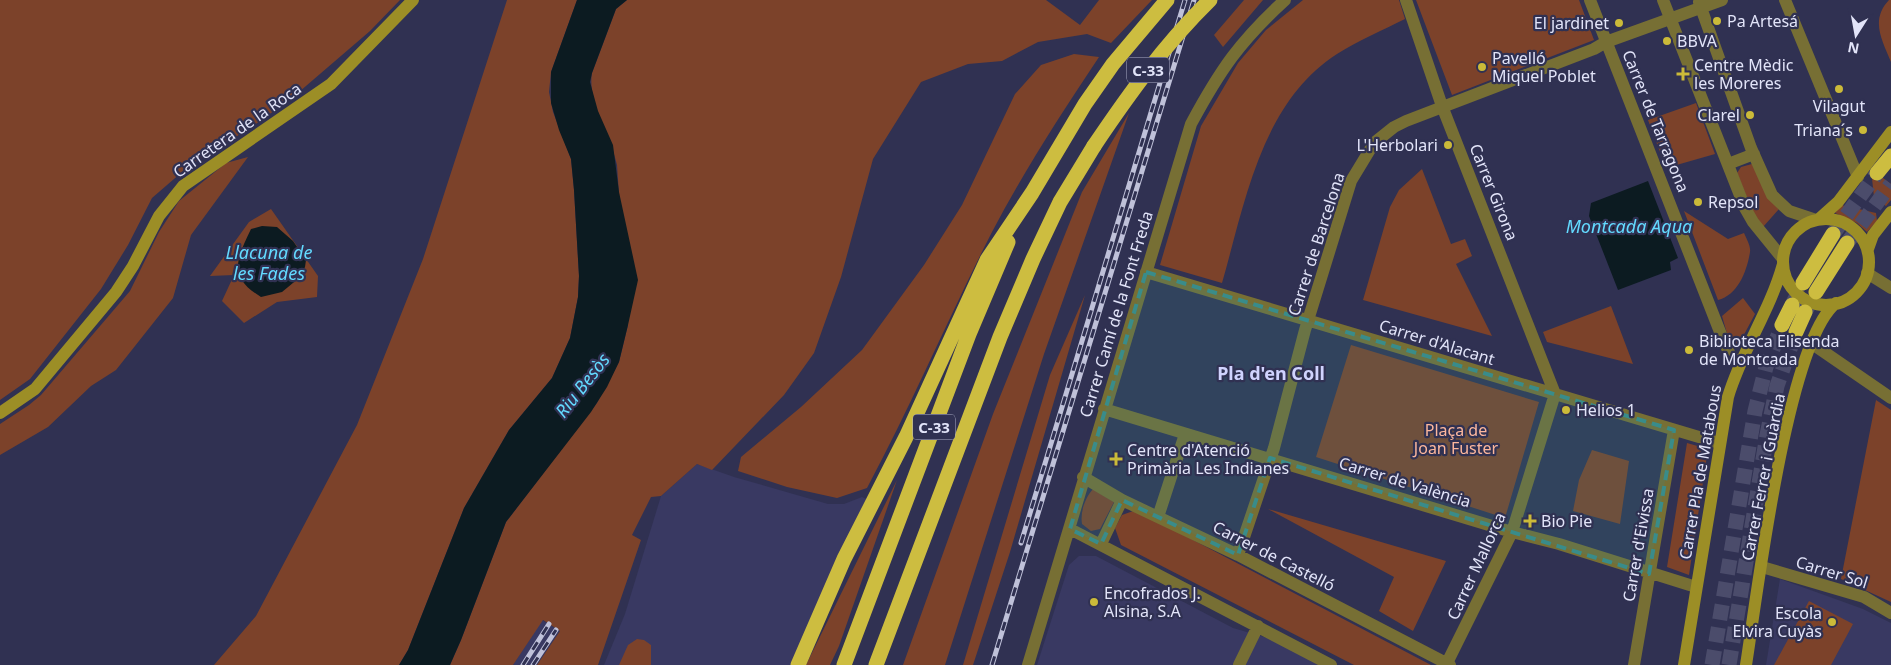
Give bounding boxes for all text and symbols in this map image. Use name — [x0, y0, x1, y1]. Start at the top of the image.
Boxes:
place label: Pa Artesá — [1727, 10, 1798, 32]
north arrow — [1831, 10, 1881, 60]
place label: El jardinet — [1534, 12, 1609, 34]
marker: Pa Artesá — [1711, 15, 1723, 27]
marker: El jardinet — [1613, 17, 1625, 29]
place label: BBVA — [1677, 30, 1718, 52]
marker: BBVA — [1661, 35, 1673, 47]
text: N — [1846, 38, 1861, 59]
place label: Pavelló Miquel Poblet — [1492, 47, 1596, 87]
street label: Carrer de Tarragona — [1617, 47, 1695, 195]
place label: Centre Mèdic les Moreres — [1694, 54, 1794, 94]
road number: C-33 — [1127, 58, 1169, 82]
marker: Pavelló Miquel Poblet — [1476, 61, 1488, 73]
marker: Centre Mèdic les Moreres — [1676, 67, 1690, 81]
street label: Carretera de la Roca — [169, 77, 305, 183]
marker: Vilagut — [1833, 83, 1845, 95]
place label: Vilagut — [1813, 95, 1865, 117]
place label: Clarel — [1697, 104, 1740, 126]
marker: Clarel — [1744, 109, 1756, 121]
place label: Triana´s — [1794, 119, 1853, 141]
marker: Triana´s — [1857, 124, 1869, 136]
place label: L'Herbolari — [1356, 134, 1438, 156]
marker: L'Herbolari — [1442, 139, 1454, 151]
street label: Carrer Girona — [1465, 140, 1523, 244]
street label: Carrer de Barcelona — [1282, 169, 1350, 319]
place label: Repsol — [1708, 191, 1758, 213]
marker: Repsol — [1692, 196, 1704, 208]
street label: Carrer Camí de la Font Freda — [1074, 208, 1158, 420]
water label: Montcada Aqua — [1566, 214, 1692, 238]
water label: Llacuna de les Fades — [226, 240, 312, 285]
street label: Carrer d'Alacant — [1377, 314, 1498, 370]
place label: Biblioteca Elisenda de Montcada — [1699, 330, 1839, 370]
marker: Biblioteca Elisenda de Montcada — [1683, 344, 1695, 356]
water label: Riu Besòs — [549, 348, 615, 422]
district label: Pla d'en Coll — [1217, 361, 1325, 385]
street label: Carrer Pla de Matabous — [1674, 383, 1726, 561]
street label: Carrer Ferrer i Guàrdia — [1736, 392, 1790, 562]
place label: Helios 1 — [1576, 399, 1636, 421]
marker: Helios 1 — [1560, 404, 1572, 416]
road number: C-33 — [913, 414, 955, 440]
park label: Plaça de Joan Fuster — [1412, 419, 1499, 459]
place label: Centre d'Atenció Primària Les Indianes — [1127, 439, 1289, 479]
street label: Carrer de València — [1336, 451, 1474, 513]
marker: Centre d'Atenció Primària Les Indianes — [1109, 452, 1123, 466]
street label: Carrer d'Eivissa — [1617, 487, 1659, 603]
street label: Carrer Mallorca — [1441, 509, 1511, 623]
place label: Bio Pie — [1541, 510, 1592, 532]
marker: Bio Pie — [1523, 514, 1537, 528]
street label: Carrer de Castelló — [1209, 516, 1339, 596]
street label: Carrer Sol — [1793, 551, 1871, 593]
place label: Encofrados J. Alsina, S.A — [1104, 582, 1201, 622]
marker: Encofrados J. Alsina, S.A — [1088, 596, 1100, 608]
place label: Escola Elvira Cuyàs — [1732, 602, 1822, 642]
marker: Escola Elvira Cuyàs — [1826, 616, 1838, 628]

